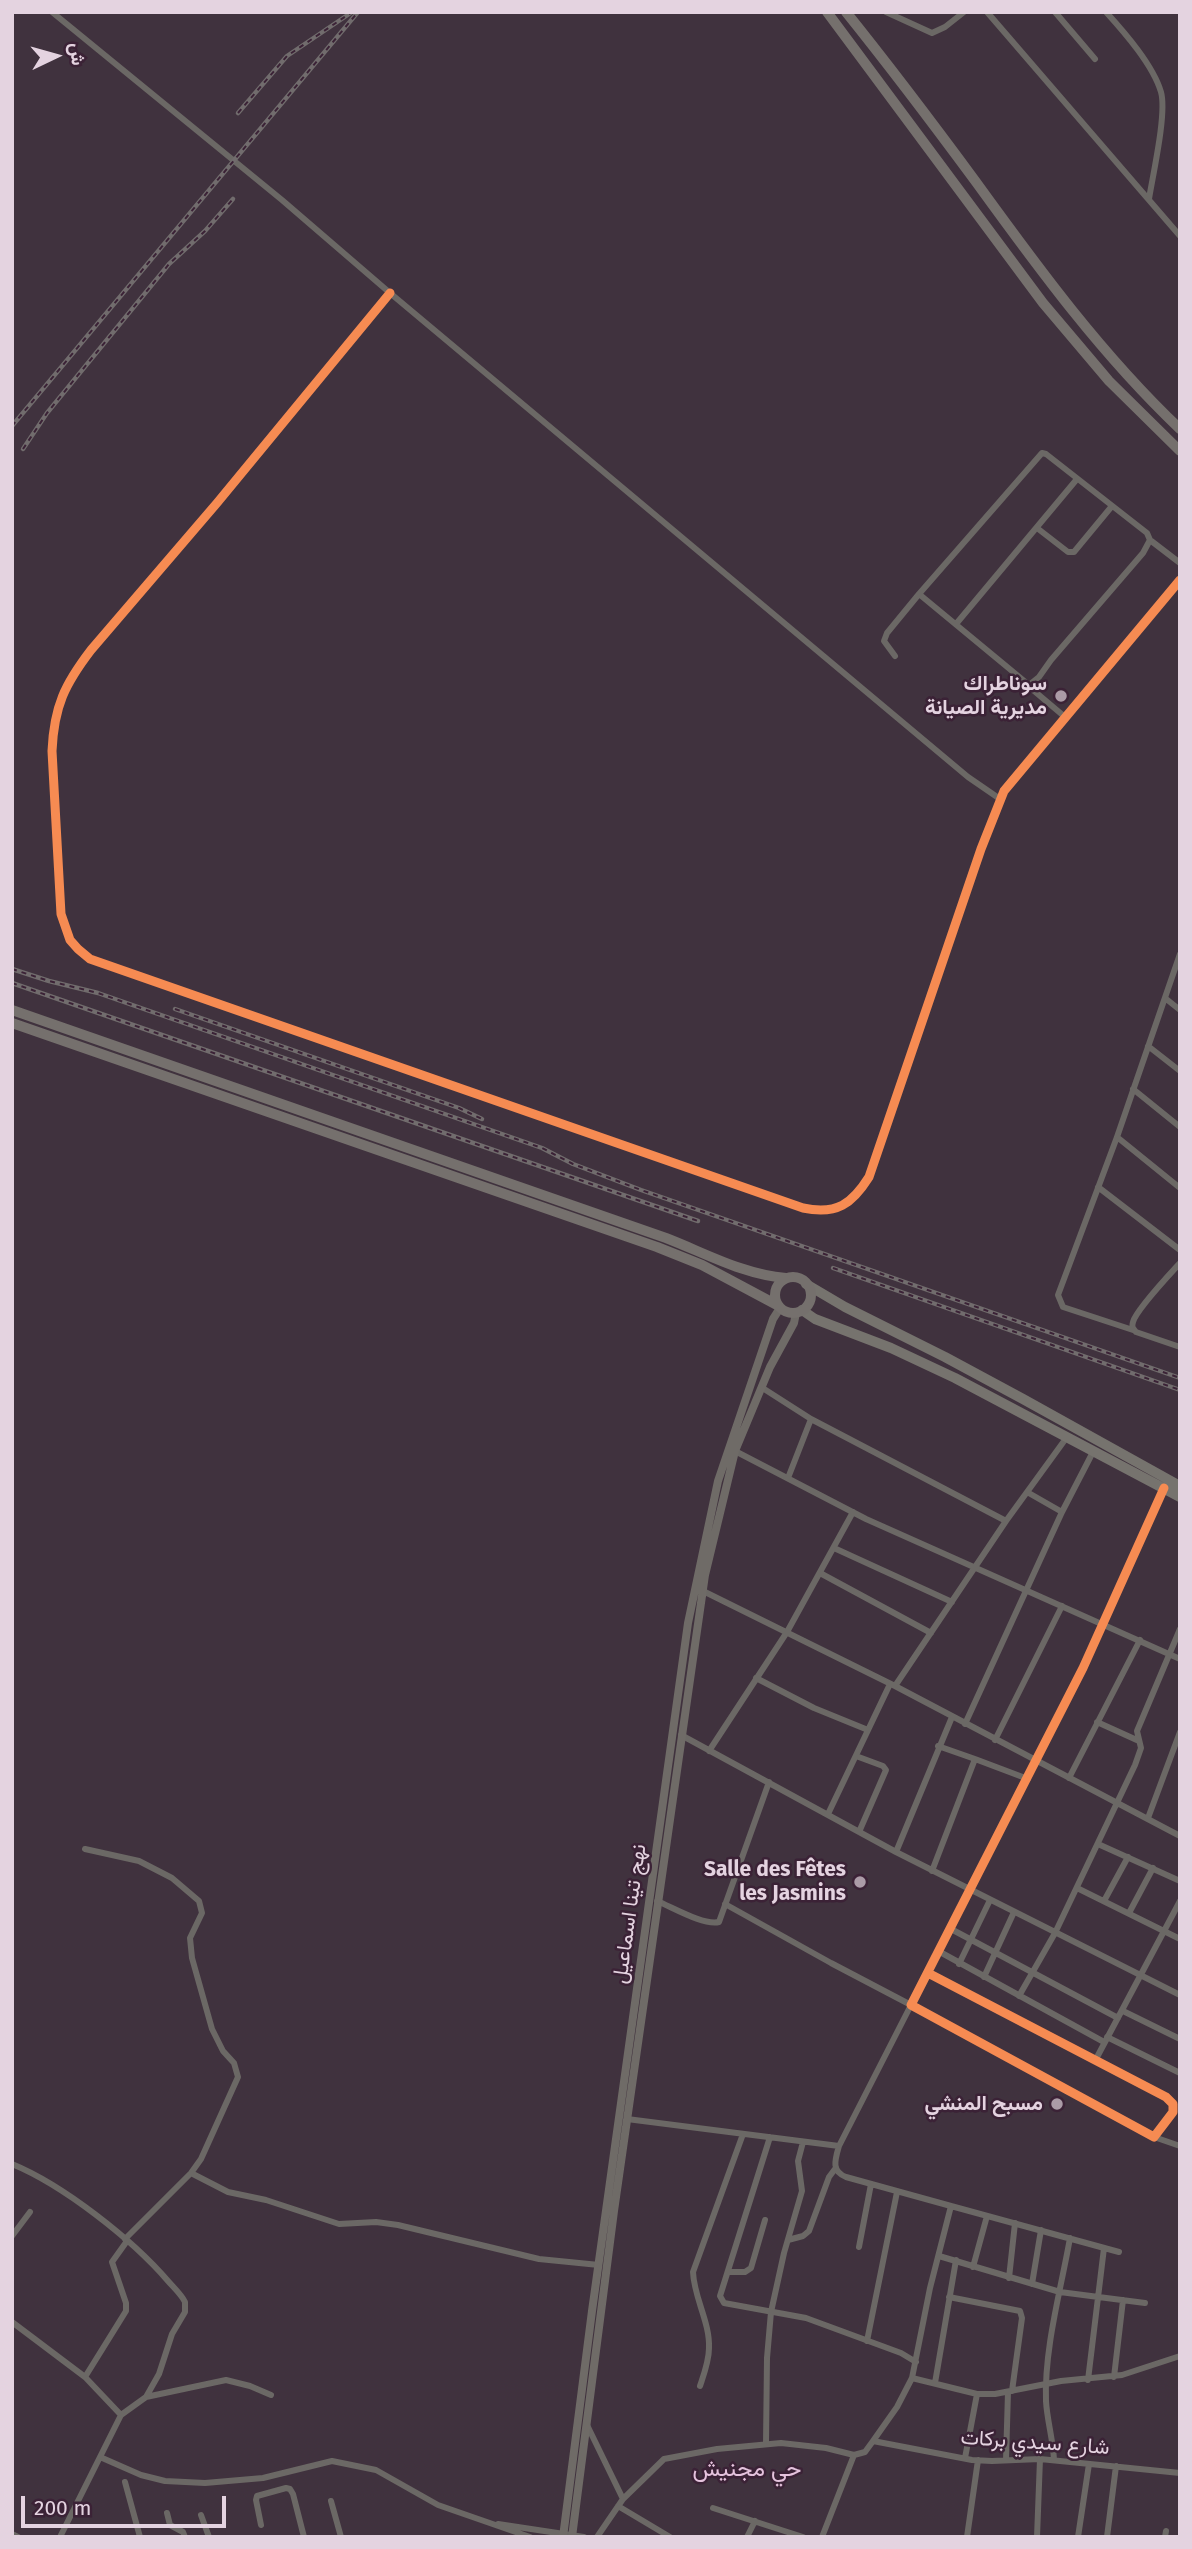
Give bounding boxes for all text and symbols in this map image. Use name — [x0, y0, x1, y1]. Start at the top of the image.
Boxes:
north arrow — [21, 21, 91, 91]
text: ش — [65, 42, 90, 67]
place label: سوناطراك مديرية الصيانة — [925, 671, 1047, 721]
marker: سوناطراك مديرية الصيانة — [1053, 688, 1069, 704]
street label: نهج تينا اسماعيل — [608, 1842, 652, 1986]
place label: Salle des Fêtes les Jasmins — [704, 1857, 846, 1907]
marker: Salle des Fêtes les Jasmins — [852, 1874, 868, 1890]
place label: مسبح المنشي — [925, 2091, 1043, 2117]
marker: مسبح المنشي — [1049, 2096, 1065, 2112]
street label: شارع سيدي بركات — [960, 2425, 1110, 2461]
district label: حي مجنيش — [693, 2456, 801, 2484]
scale bar — [24, 2482, 229, 2526]
text: 200 m — [34, 2495, 91, 2521]

